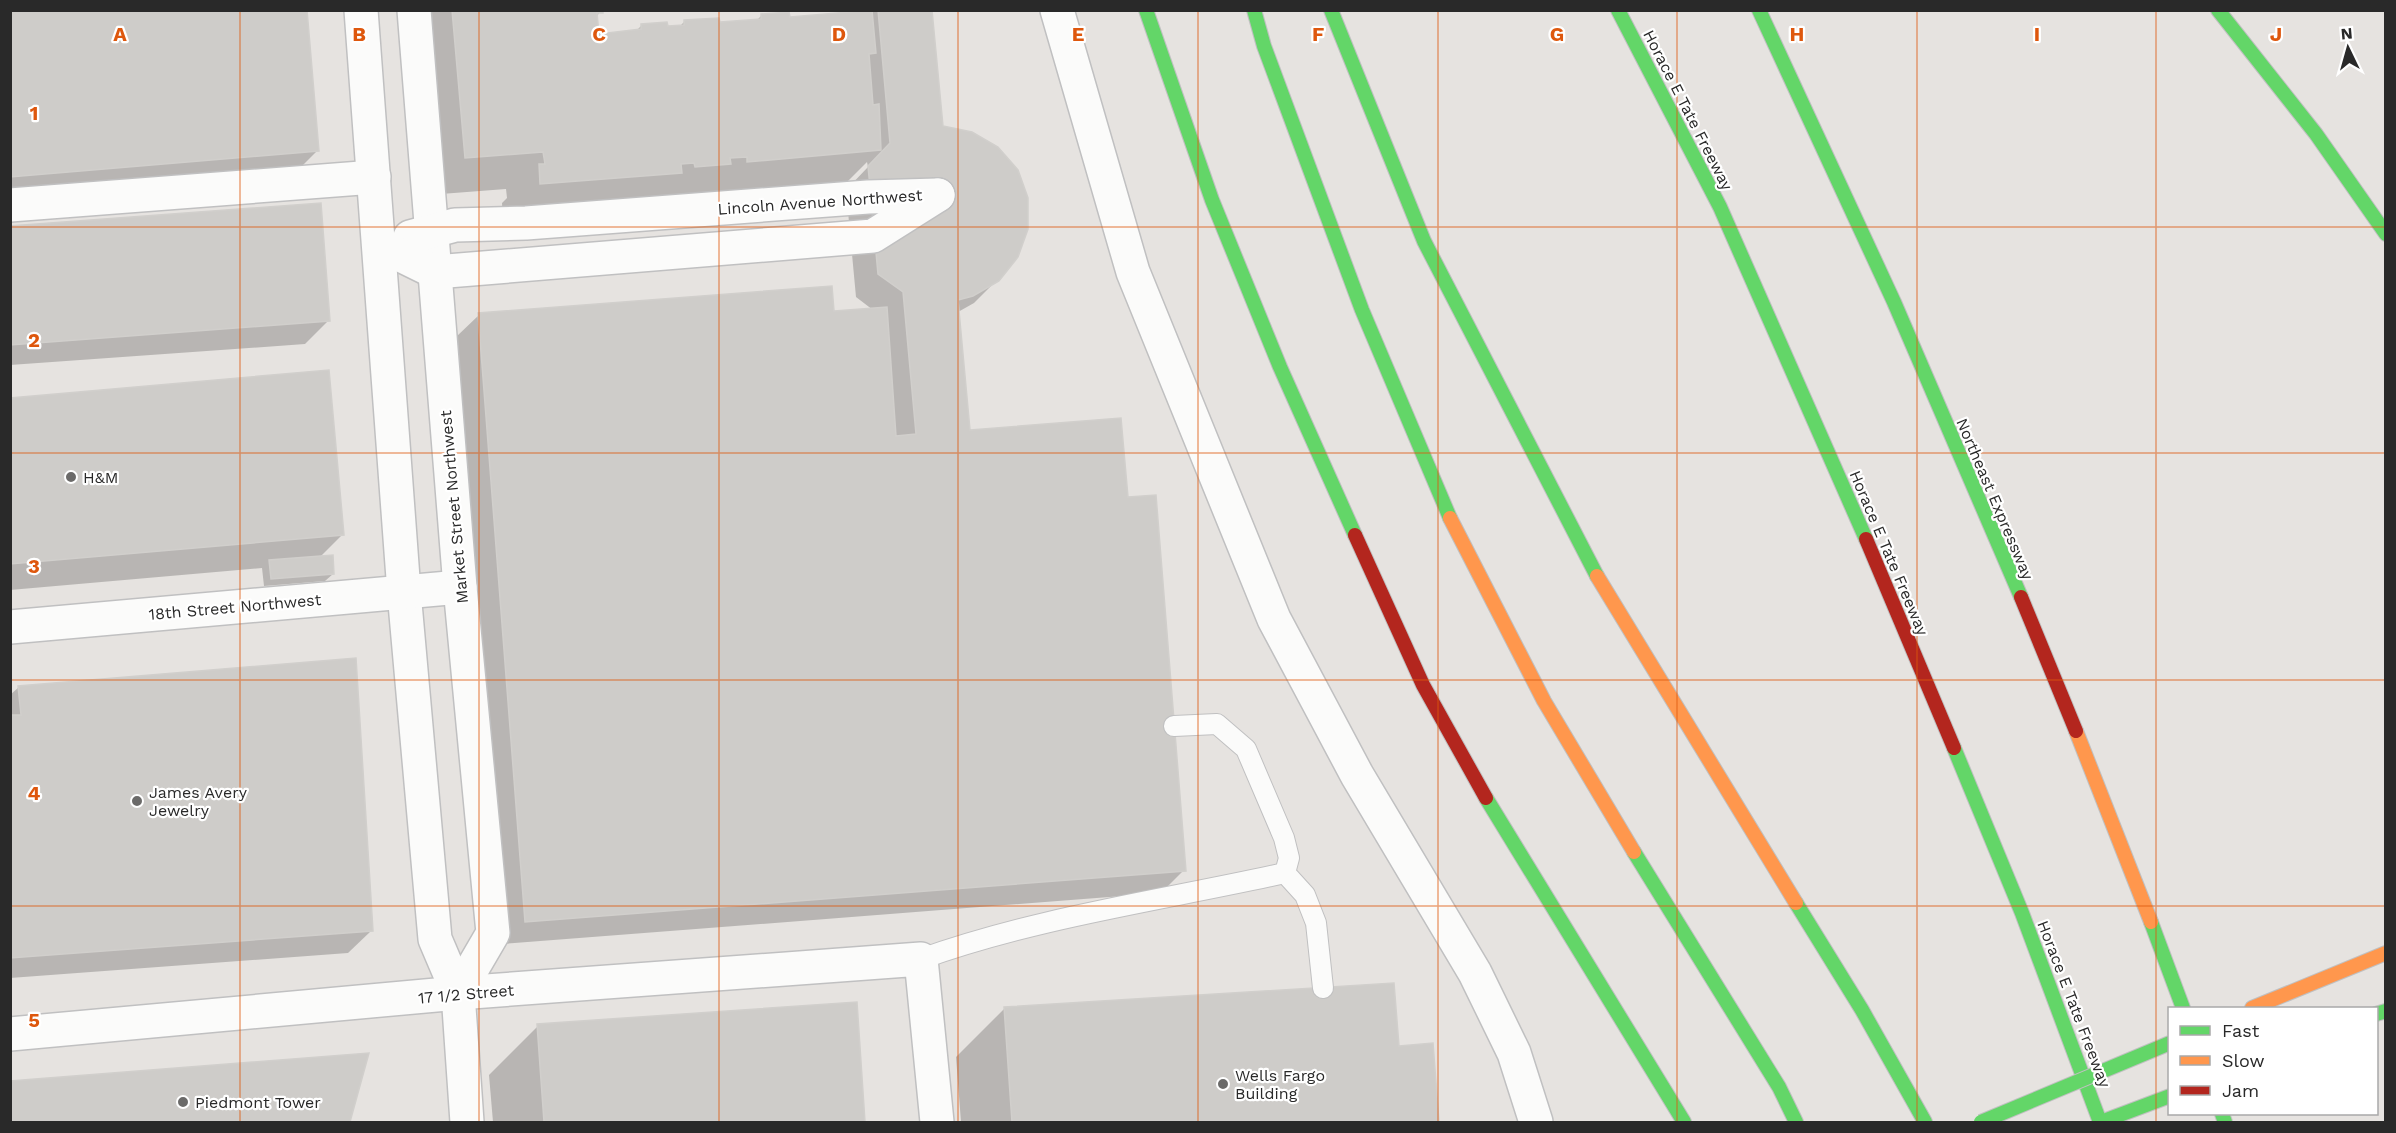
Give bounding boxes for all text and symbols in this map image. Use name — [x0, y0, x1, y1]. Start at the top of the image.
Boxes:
north arrow — [2318, 18, 2378, 78]
text: A — [113, 22, 127, 46]
text: B — [352, 22, 366, 46]
text: C — [592, 22, 606, 46]
text: D — [832, 22, 846, 46]
text: E — [1072, 22, 1084, 46]
text: F — [1312, 22, 1324, 46]
text: G — [1550, 22, 1564, 46]
text: H — [1790, 22, 1804, 46]
text: I — [2034, 22, 2040, 46]
text: J — [2270, 22, 2282, 46]
text: N — [2340, 24, 2353, 44]
street label: Horace E Tate Freeway — [1639, 27, 1737, 194]
text: 1 — [30, 101, 38, 125]
street label: Lincoln Avenue Northwest — [717, 185, 923, 219]
text: 2 — [28, 328, 40, 352]
street label: Market Street Northwest — [436, 409, 472, 604]
street label: Northeast Expressway — [1952, 415, 2038, 583]
place label: H&M — [83, 468, 118, 487]
street label: Horace E Tate Freeway — [1846, 468, 1933, 639]
marker: H&M — [64, 470, 78, 484]
text: 3 — [28, 554, 40, 578]
street label: 18th Street Northwest — [148, 590, 322, 624]
text: 4 — [28, 781, 41, 805]
place label: James Avery Jewelry — [149, 783, 248, 820]
marker: James Avery Jewelry — [130, 794, 144, 808]
street label: Horace E Tate Freeway — [2033, 918, 2115, 1091]
street label: 17 1/2 Street — [417, 980, 515, 1008]
legend — [2168, 1007, 2378, 1115]
text: 5 — [28, 1008, 40, 1032]
text: Fast — [2222, 1020, 2260, 1041]
text: Slow — [2222, 1050, 2265, 1071]
place label: Wells Fargo Building — [1235, 1066, 1325, 1103]
marker: Wells Fargo Building — [1216, 1077, 1230, 1091]
text: Jam — [2222, 1080, 2259, 1101]
place label: Piedmont Tower — [195, 1093, 321, 1112]
marker: Piedmont Tower — [176, 1095, 190, 1109]

